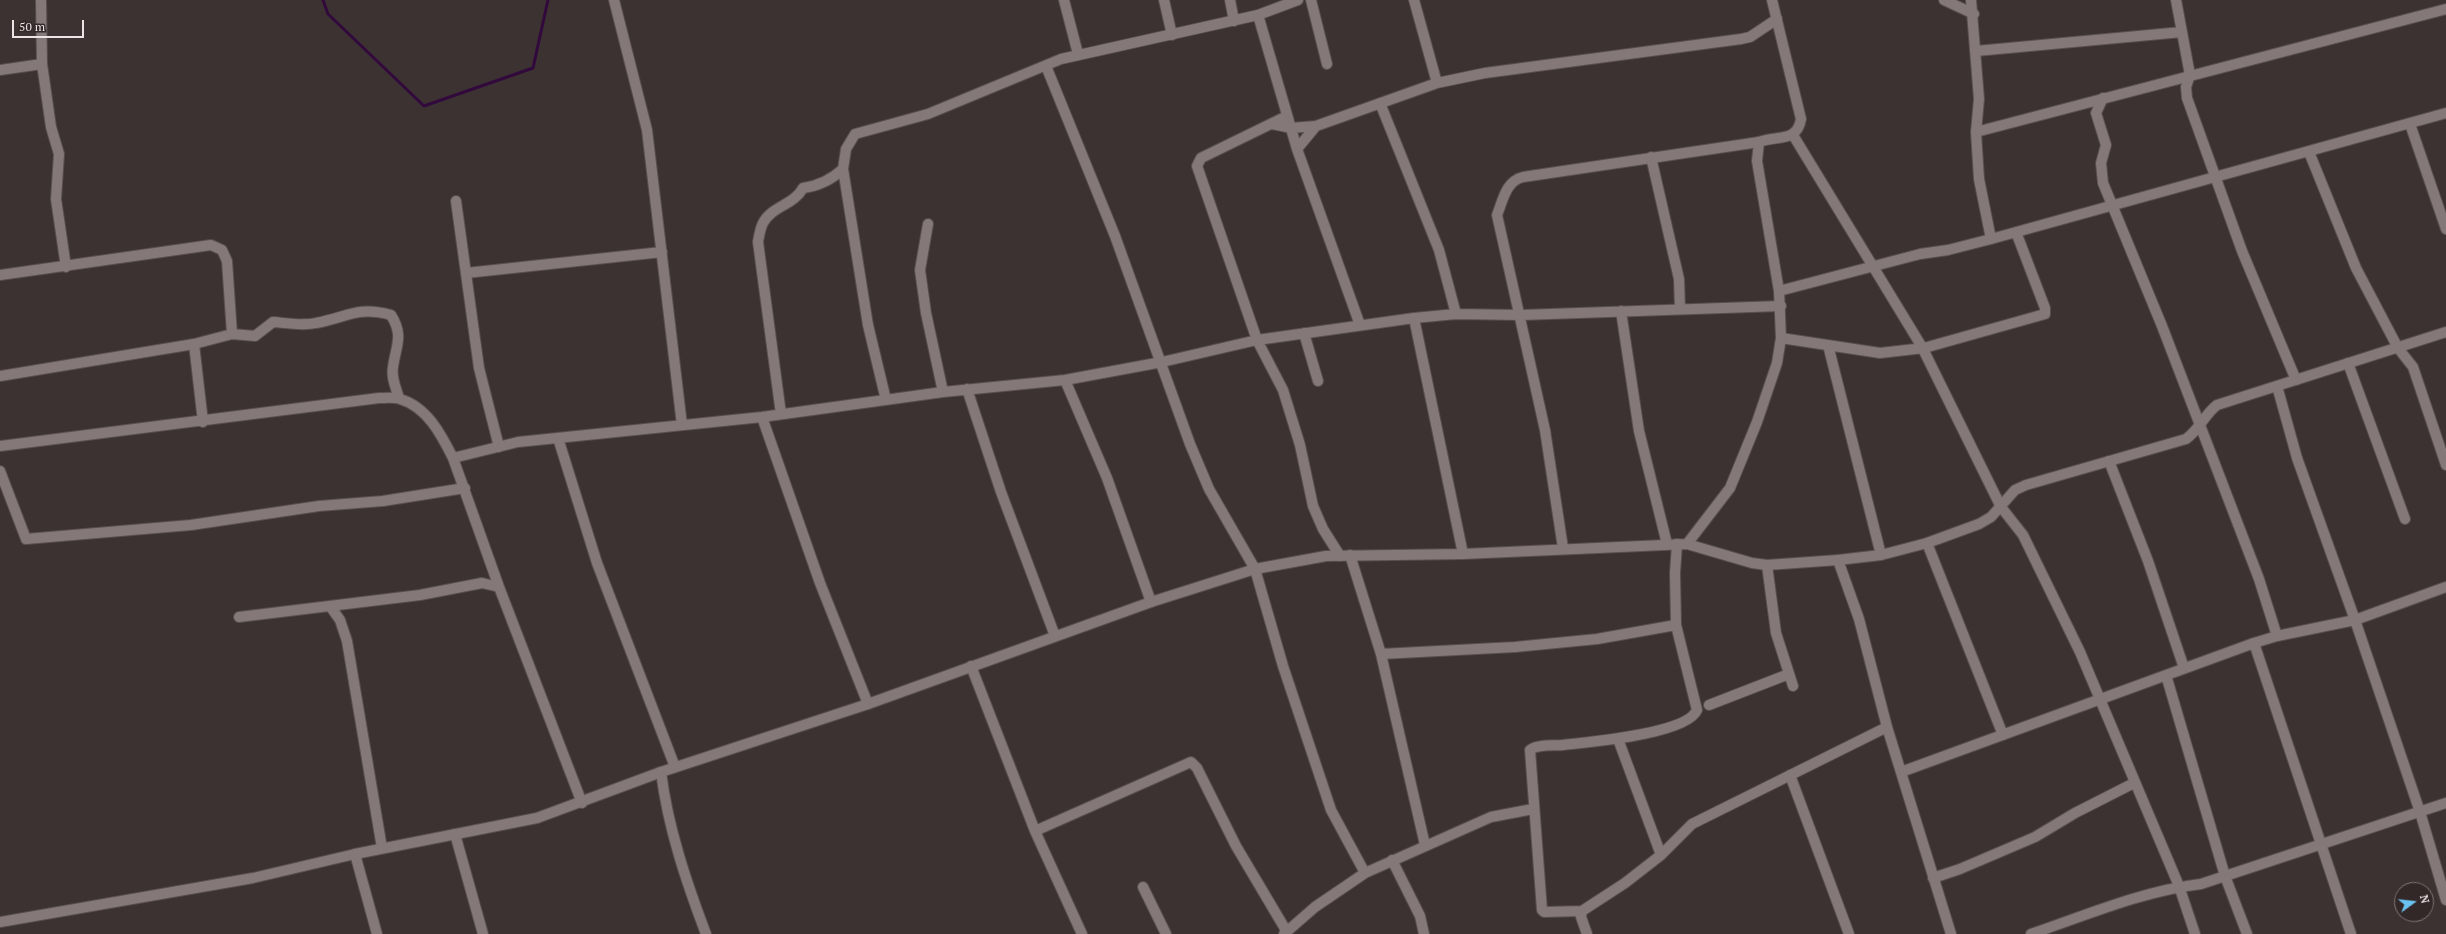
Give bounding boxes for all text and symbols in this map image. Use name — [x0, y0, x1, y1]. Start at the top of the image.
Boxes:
scale bar — [14, 12, 86, 38]
text: 50 m — [19, 19, 45, 34]
north arrow — [2394, 882, 2434, 922]
text: N — [2417, 893, 2432, 905]

